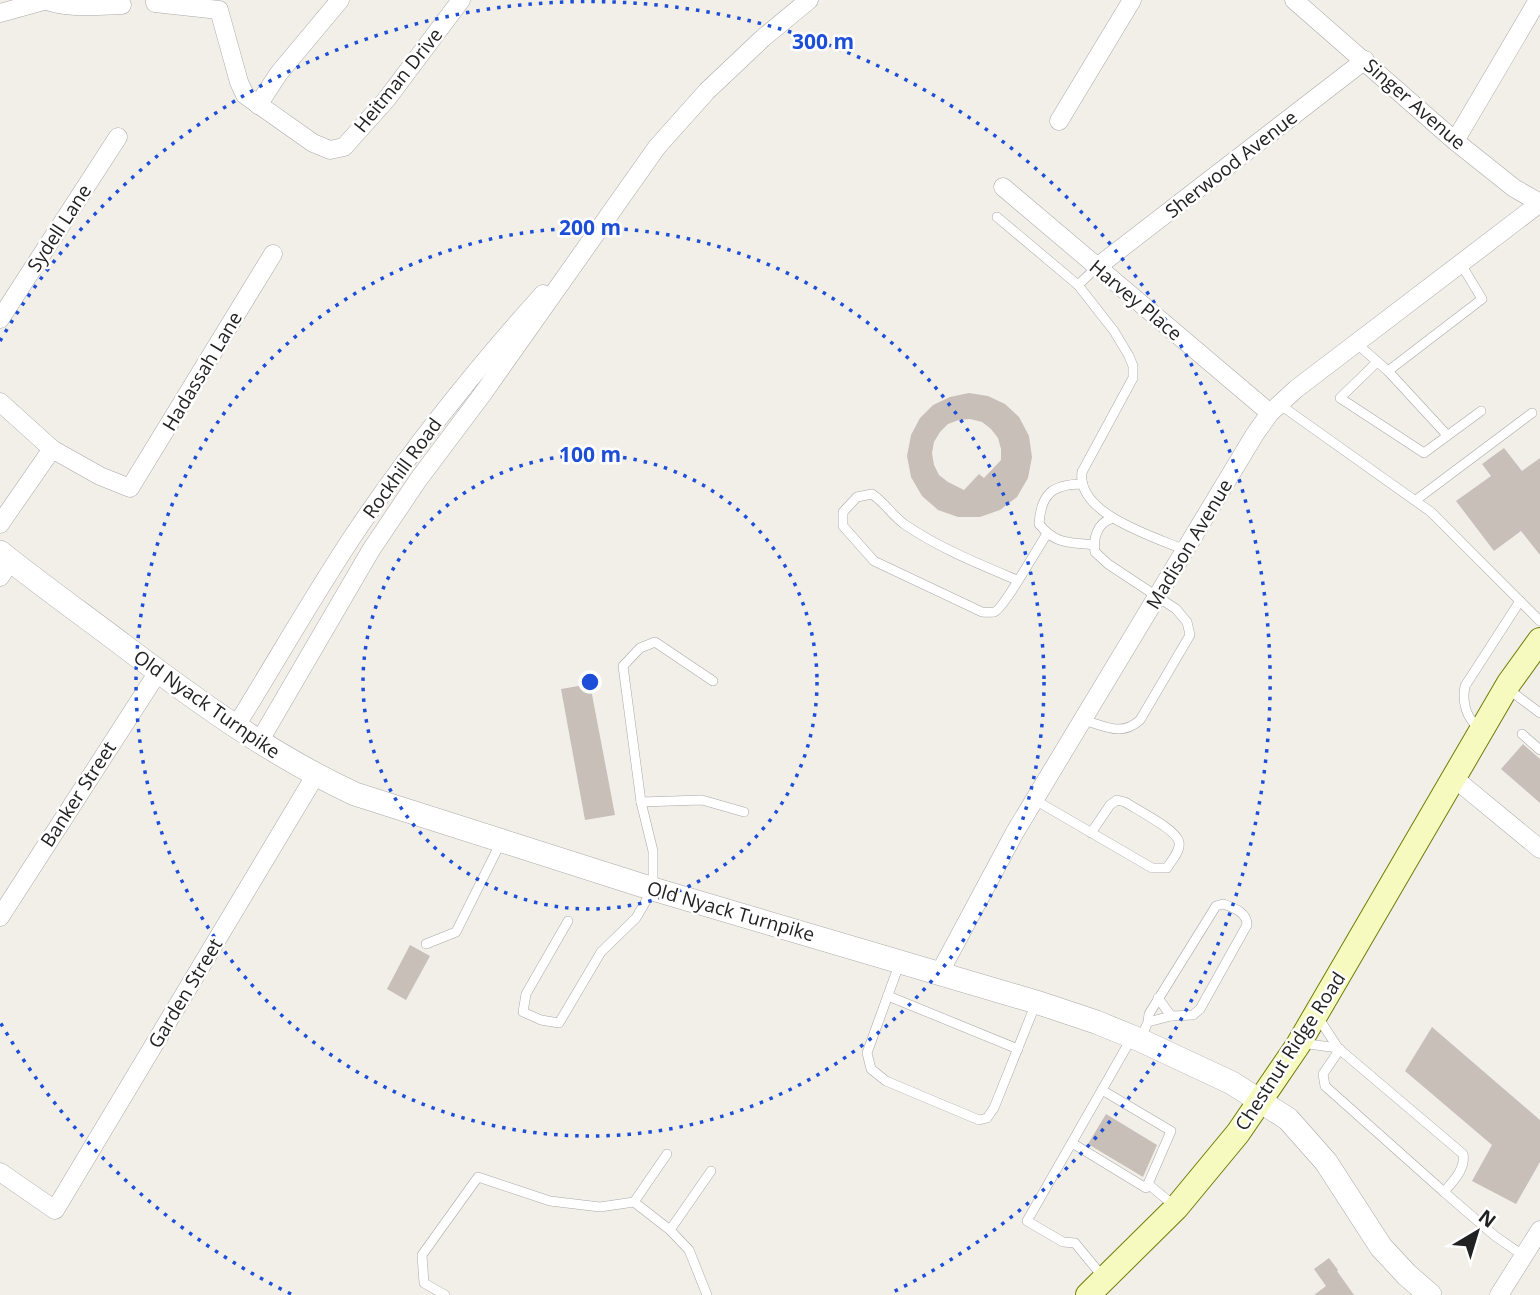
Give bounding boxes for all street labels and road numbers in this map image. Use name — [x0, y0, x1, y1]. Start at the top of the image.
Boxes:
street label: Heitman Drive — [348, 22, 448, 138]
street label: Singer Avenue — [1359, 53, 1471, 155]
street label: Sherwood Avenue — [1160, 104, 1302, 224]
street label: Sydell Lane — [21, 179, 97, 277]
street label: Harvey Place — [1084, 254, 1188, 346]
street label: Hadassah Lane — [156, 307, 248, 435]
street label: Rockhill Road — [357, 412, 447, 524]
street label: Madison Avenue — [1140, 474, 1238, 614]
street label: Old Nyack Turnpike — [129, 644, 285, 764]
street label: Banker Street — [34, 736, 122, 852]
street label: Old Nyack Turnpike — [644, 875, 818, 947]
street label: Garden Street — [142, 933, 228, 1053]
street label: Chestnut Ridge Road — [1229, 967, 1351, 1135]

